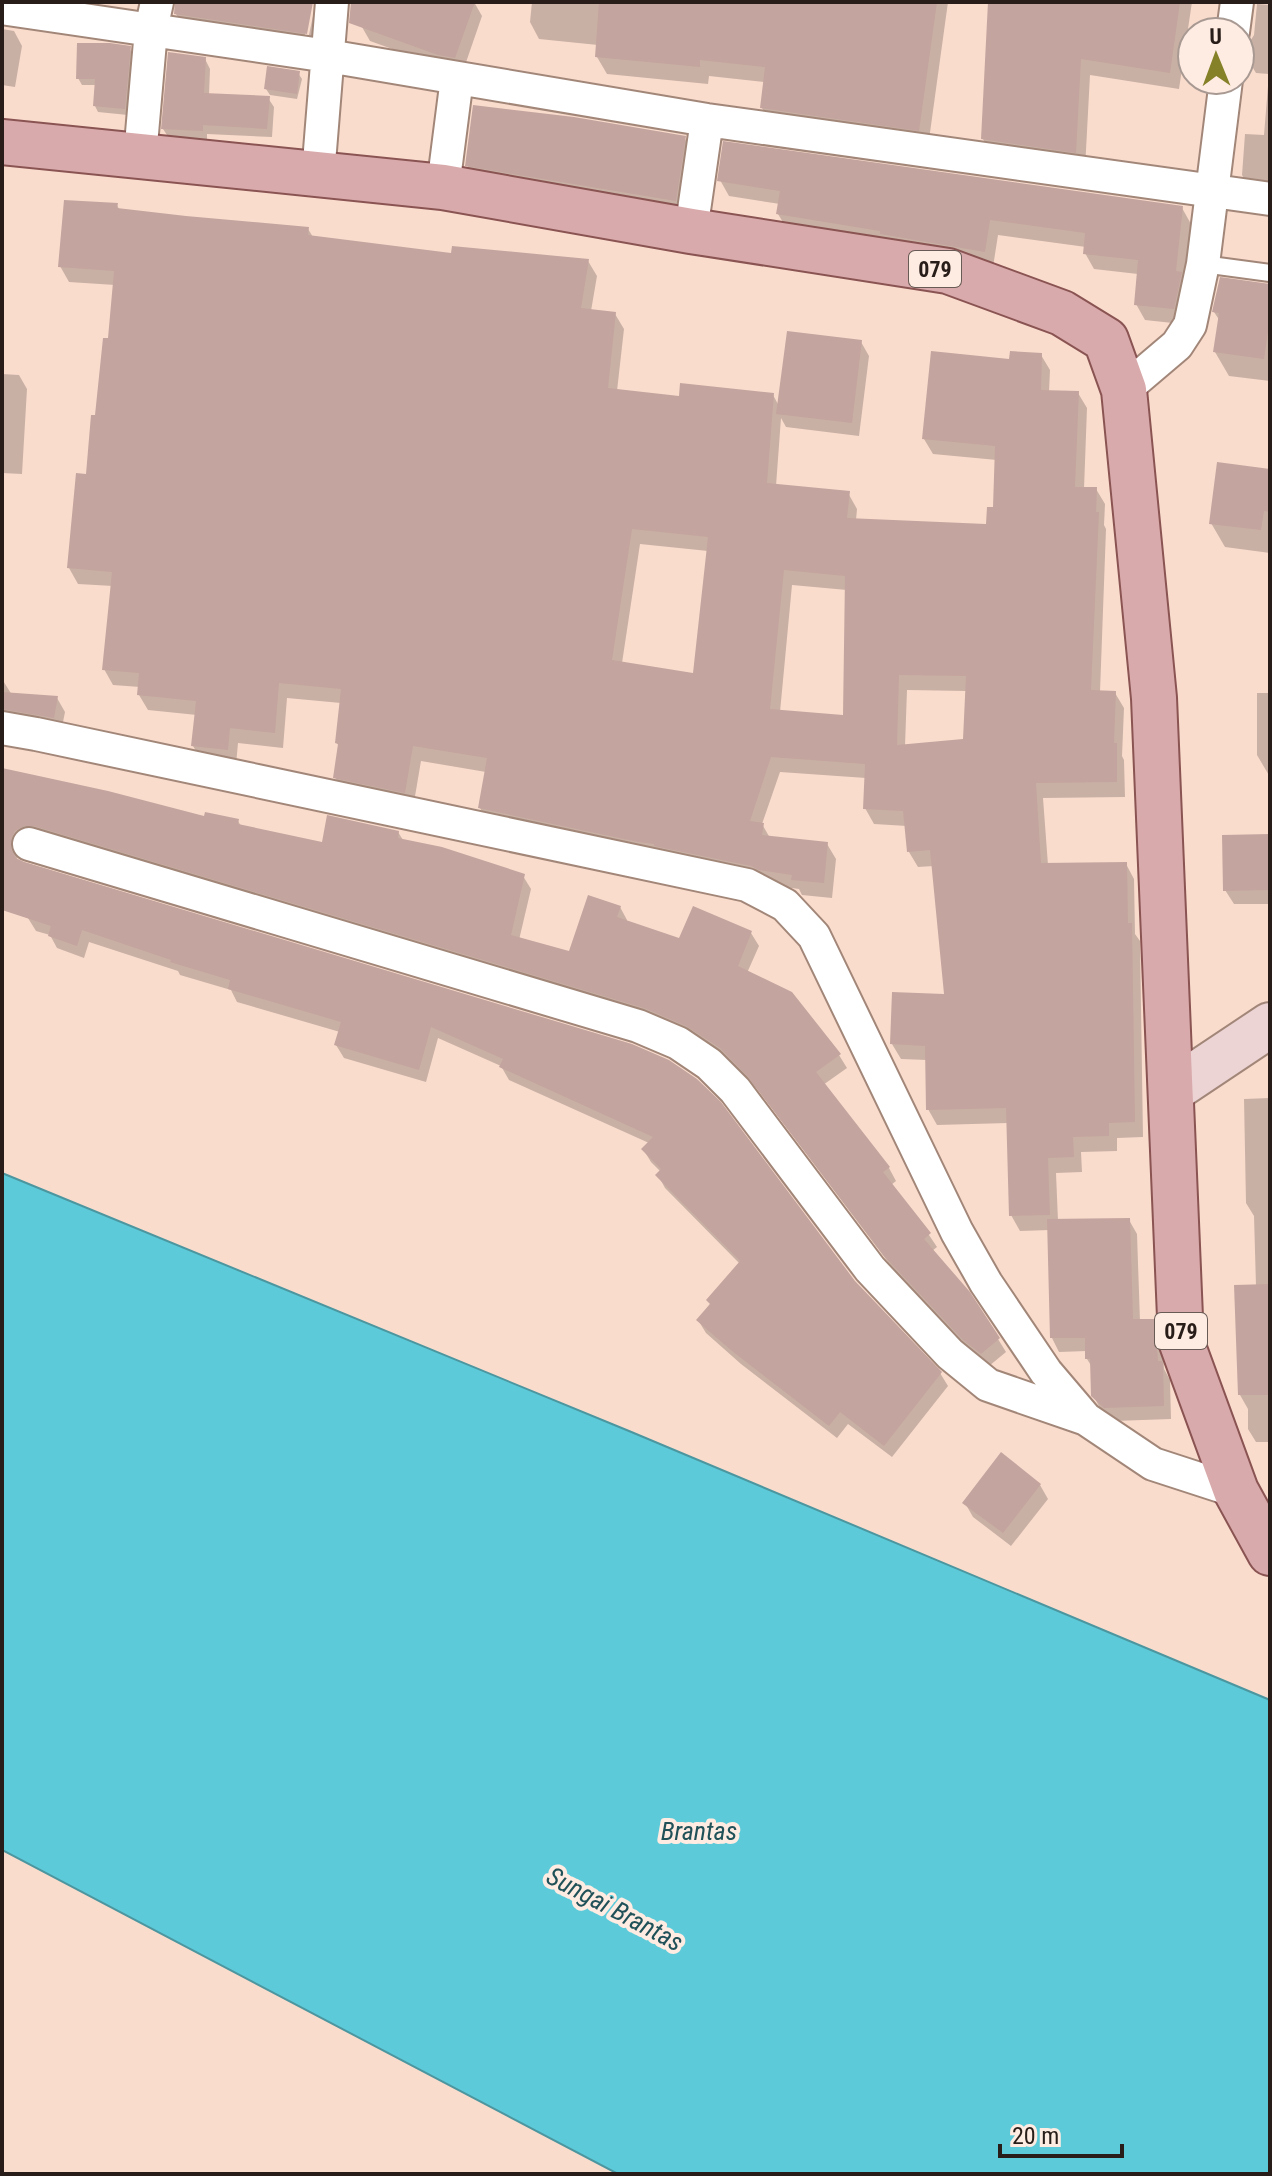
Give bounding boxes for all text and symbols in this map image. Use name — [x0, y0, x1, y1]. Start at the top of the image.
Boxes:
north arrow — [1176, 16, 1256, 96]
text: U — [1209, 24, 1222, 49]
road number: 079 — [909, 251, 961, 287]
road number: 079 — [1155, 1313, 1207, 1349]
water label: Brantas — [661, 1816, 737, 1846]
water label: Sungai Brantas — [542, 1861, 688, 1957]
scale bar — [1000, 2108, 1122, 2158]
text: 20 m — [1012, 2122, 1059, 2150]

